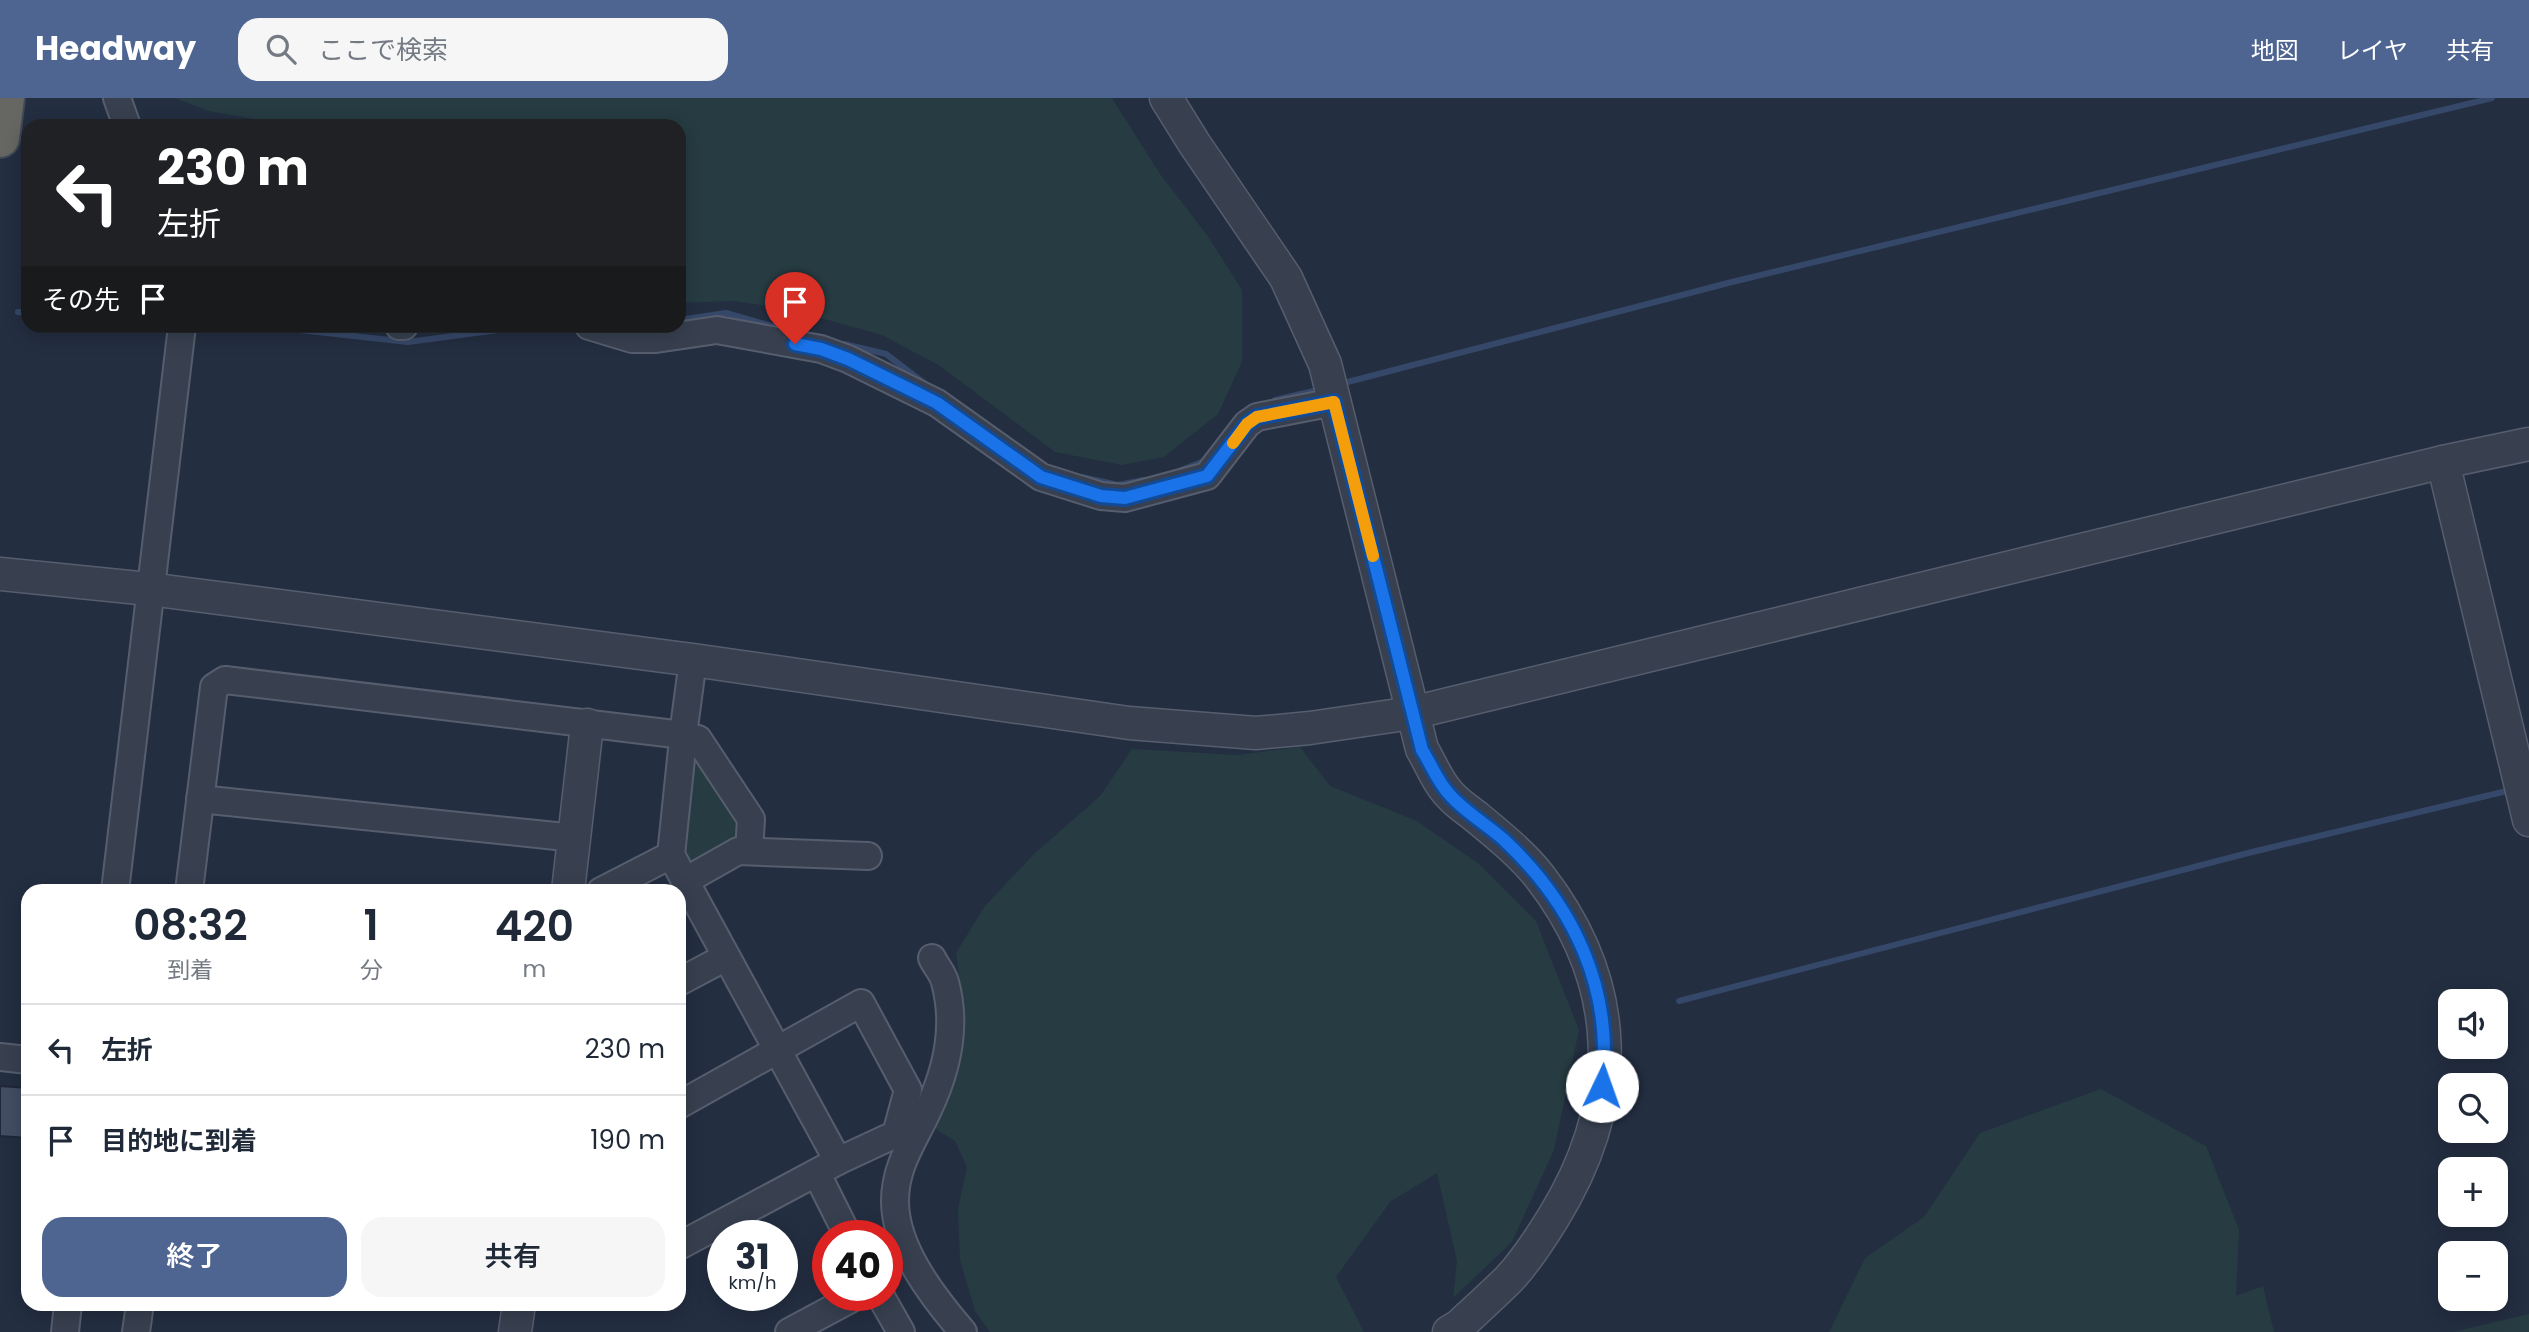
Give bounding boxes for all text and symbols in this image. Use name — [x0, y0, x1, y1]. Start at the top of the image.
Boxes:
search box — [238, 18, 728, 81]
text: Headway — [35, 25, 196, 72]
icon: search — [262, 30, 300, 68]
text: ここで検索 — [318, 32, 448, 68]
text: 地図 — [2251, 34, 2299, 67]
text: レイヤ — [2337, 34, 2408, 67]
text: 共有 — [2446, 34, 2494, 67]
text: 230 m — [157, 134, 309, 202]
icon: left — [42, 147, 133, 238]
text: 左折 — [157, 201, 221, 246]
pin — [765, 272, 825, 344]
icon: arrive — [134, 280, 172, 318]
text: その先 — [42, 282, 120, 318]
icon: arrive — [776, 283, 814, 321]
text: 08:32 — [133, 896, 248, 955]
text: 1 — [364, 896, 379, 955]
text: 420 — [495, 897, 574, 956]
text: m — [522, 953, 546, 985]
text: 到着 — [167, 954, 213, 986]
text: 分 — [360, 954, 383, 986]
map controls — [2438, 989, 2508, 1311]
button: sound — [2438, 989, 2508, 1059]
icon: left — [42, 1031, 80, 1069]
text: 230 m — [585, 1031, 665, 1067]
text: 左折 — [101, 1032, 153, 1068]
position arrow — [1565, 1049, 1639, 1123]
button: search — [2438, 1073, 2508, 1143]
icon: arrive — [42, 1122, 80, 1160]
text: 190 m — [590, 1122, 665, 1158]
text: 目的地に到着 — [101, 1123, 257, 1159]
button: + — [2438, 1157, 2508, 1227]
button: 終了 — [42, 1217, 347, 1297]
button: 共有 — [361, 1217, 665, 1297]
speed limit sign: 40 — [812, 1220, 903, 1311]
text: 31 — [735, 1232, 770, 1281]
button: − — [2438, 1241, 2508, 1311]
text: km/h — [729, 1270, 776, 1295]

